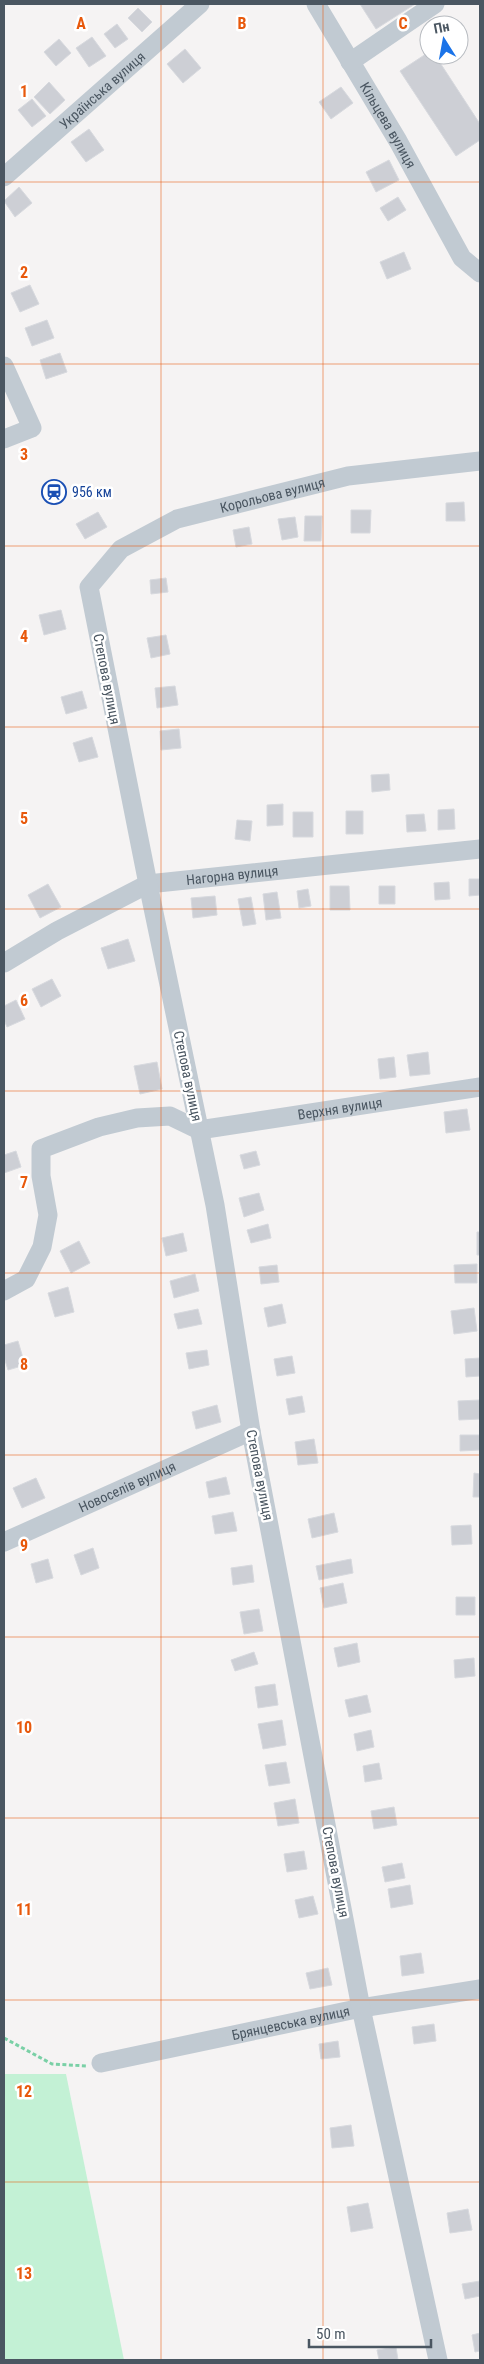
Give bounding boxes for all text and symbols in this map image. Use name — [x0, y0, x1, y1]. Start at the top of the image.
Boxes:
text: A — [76, 14, 86, 33]
text: B — [238, 14, 247, 33]
text: C — [398, 14, 408, 33]
north arrow — [419, 15, 469, 65]
text: Пн — [432, 18, 451, 37]
street label: Українська вулиця — [56, 48, 148, 132]
street label: Кільцева вулиця — [357, 79, 419, 171]
text: 1 — [20, 82, 28, 101]
text: 2 — [20, 263, 28, 282]
text: 3 — [20, 445, 28, 464]
street label: Корольова вулиця — [218, 474, 327, 516]
station icon: 956 км — [41, 479, 67, 505]
place label: 956 км — [72, 484, 112, 500]
text: 4 — [20, 627, 28, 646]
street label: Степова вулиця — [90, 632, 124, 726]
text: 5 — [20, 809, 28, 828]
street label: Нагорна вулиця — [185, 862, 279, 888]
text: 6 — [20, 991, 28, 1010]
street label: Степова вулиця — [171, 1029, 205, 1123]
street label: Верхня вулиця — [297, 1094, 383, 1123]
text: 7 — [20, 1173, 28, 1192]
text: 8 — [20, 1355, 28, 1374]
street label: Степова вулиця — [243, 1428, 277, 1522]
street label: Новоселів вулиця — [76, 1458, 178, 1515]
text: 9 — [20, 1536, 28, 1555]
text: 10 — [16, 1718, 32, 1737]
street label: Степова вулиця — [319, 1825, 353, 1919]
text: 11 — [16, 1900, 32, 1919]
street label: Брянцевська вулиця — [230, 2003, 351, 2043]
text: 12 — [16, 2082, 32, 2101]
text: 13 — [16, 2264, 32, 2283]
scale bar — [309, 2316, 432, 2348]
text: 50 m — [316, 2325, 346, 2343]

